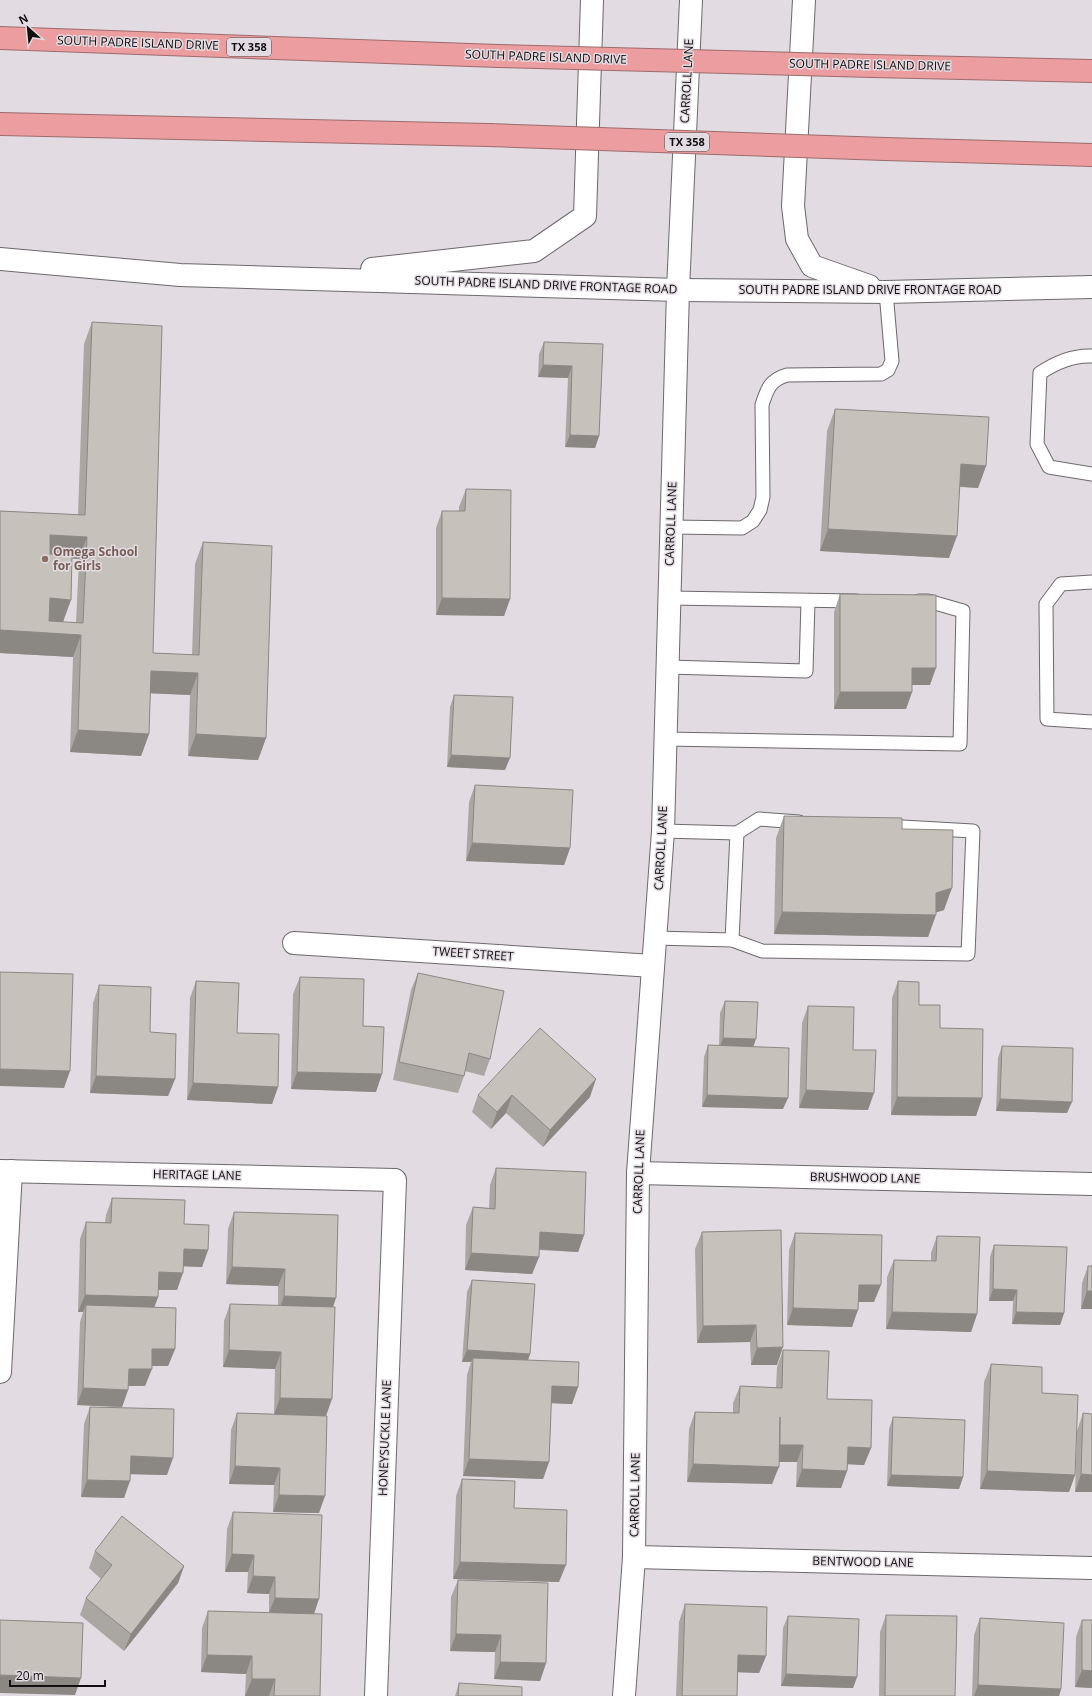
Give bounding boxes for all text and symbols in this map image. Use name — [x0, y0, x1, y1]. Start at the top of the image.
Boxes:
north arrow — [8, 8, 48, 48]
text: N — [16, 10, 31, 27]
street label: SOUTH PADRE ISLAND DRIVE — [57, 31, 219, 54]
road number: TX 358 — [227, 38, 271, 56]
street label: CARROLL LANE — [676, 38, 697, 124]
street label: SOUTH PADRE ISLAND DRIVE — [465, 45, 627, 68]
street label: SOUTH PADRE ISLAND DRIVE — [789, 55, 951, 74]
road number: TX 358 — [665, 133, 709, 151]
street label: SOUTH PADRE ISLAND DRIVE FRONTAGE ROAD — [414, 271, 678, 298]
street label: SOUTH PADRE ISLAND DRIVE FRONTAGE ROAD — [739, 281, 1001, 298]
street label: CARROLL LANE — [661, 481, 680, 567]
place label: Omega School for Girls — [53, 543, 138, 574]
marker: Omega School for Girls — [40, 554, 50, 564]
street label: CARROLL LANE — [650, 805, 671, 891]
street label: TWEET STREET — [432, 942, 515, 965]
street label: CARROLL LANE — [629, 1129, 648, 1215]
street label: HERITAGE LANE — [153, 1165, 241, 1184]
street label: BRUSHWOOD LANE — [810, 1168, 920, 1187]
street label: HONEYSUCKLE LANE — [374, 1380, 395, 1496]
street label: CARROLL LANE — [625, 1453, 644, 1537]
street label: BENTWOOD LANE — [812, 1552, 914, 1571]
scale bar — [10, 1662, 105, 1688]
text: 20 m — [16, 1667, 44, 1684]

